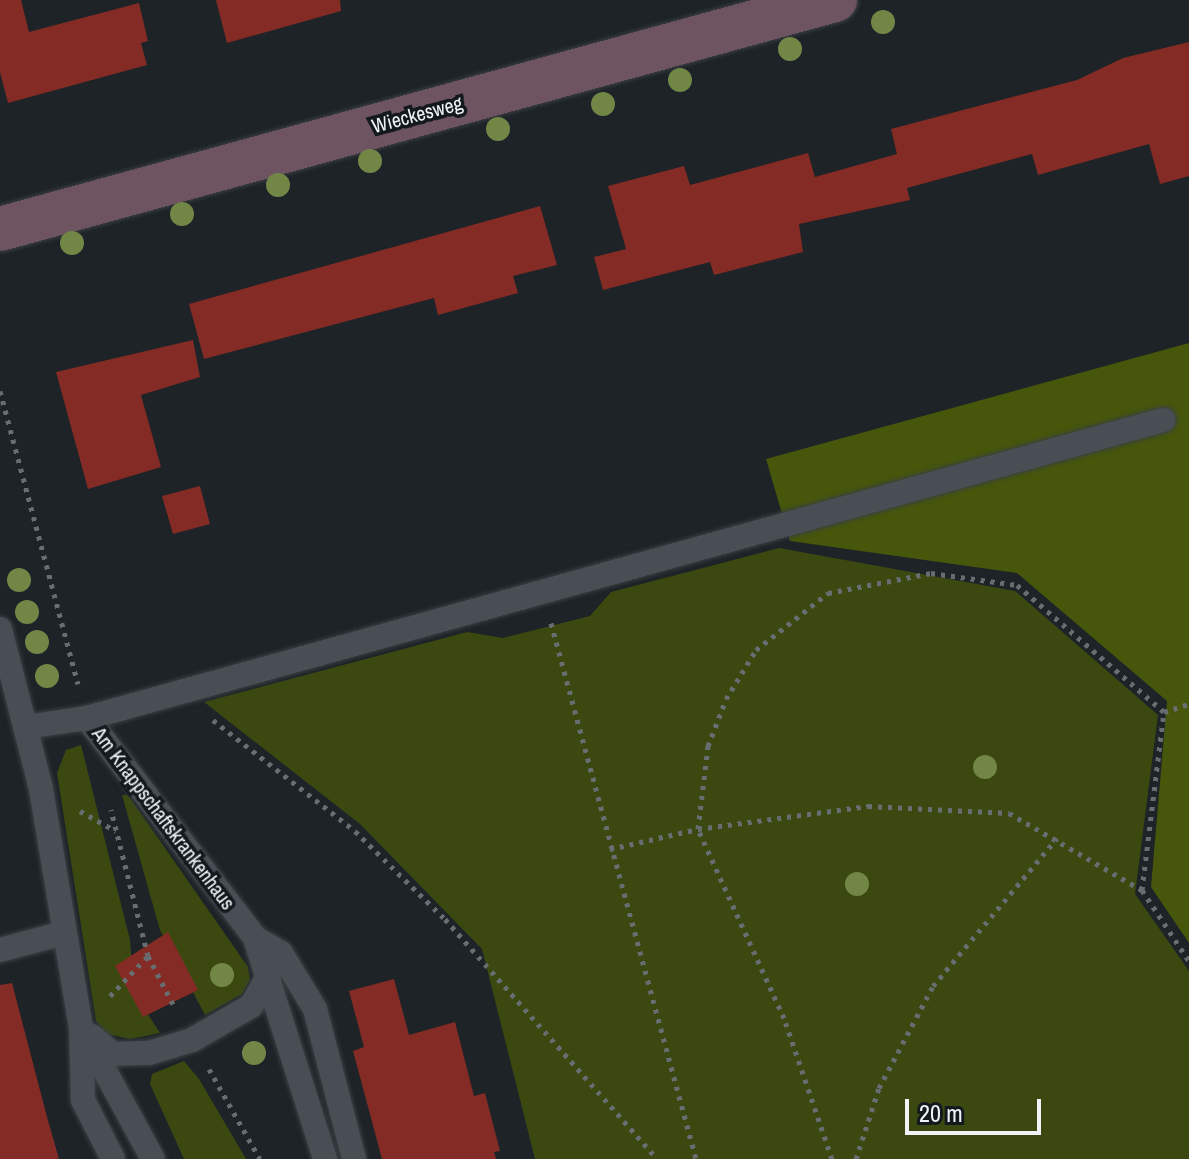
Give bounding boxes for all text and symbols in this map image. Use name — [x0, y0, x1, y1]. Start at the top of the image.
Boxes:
street label: Wieckesweg — [369, 90, 465, 138]
street label: Am Knappschaftskrankenhaus — [87, 722, 241, 914]
scale bar — [909, 1083, 1045, 1133]
text: 20 m — [919, 1097, 963, 1129]

